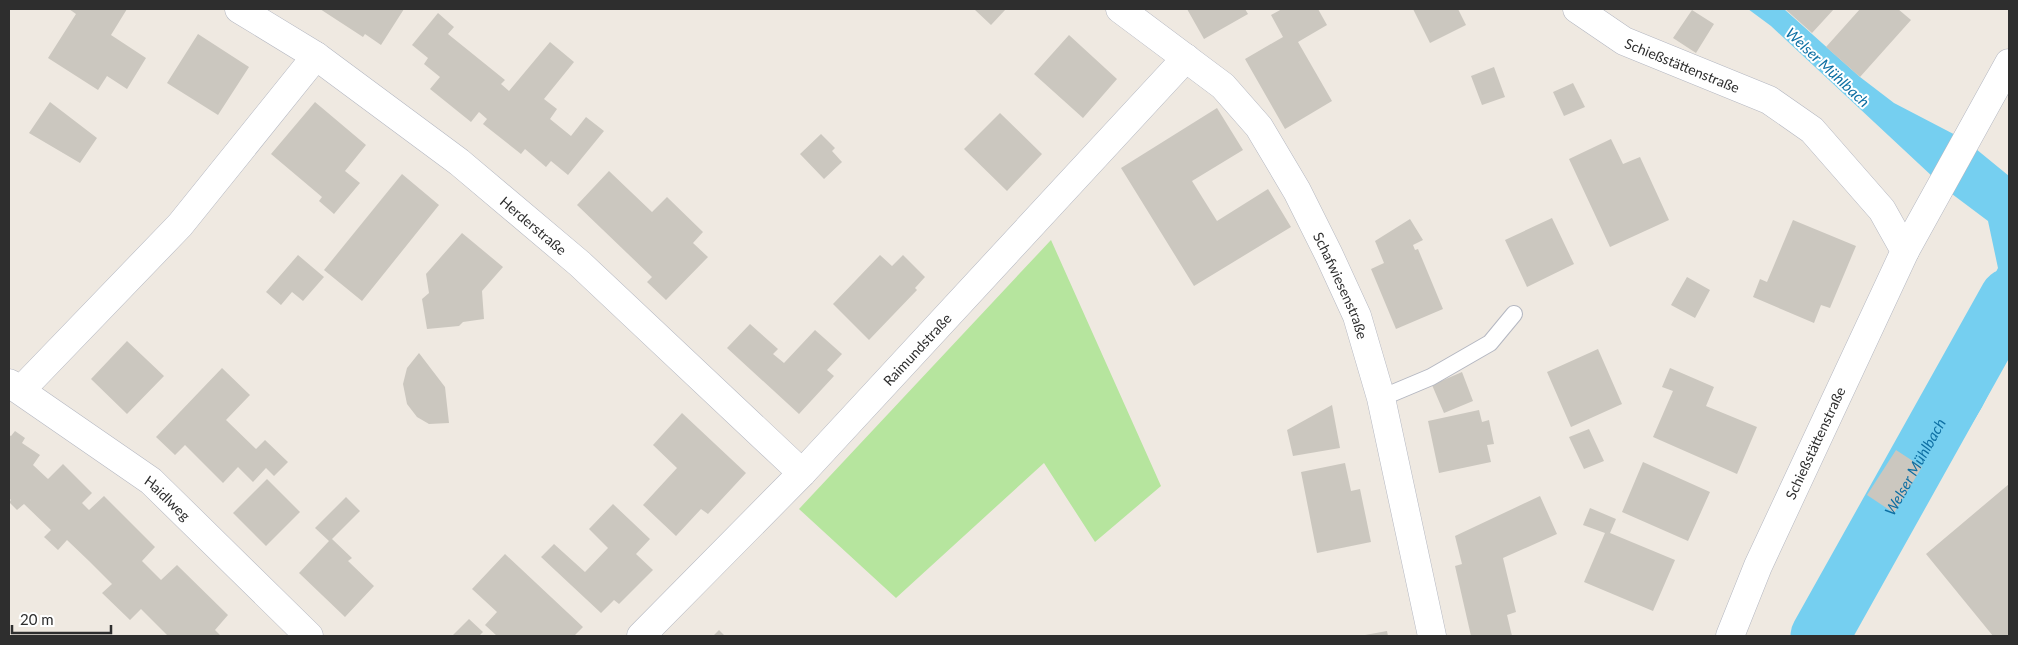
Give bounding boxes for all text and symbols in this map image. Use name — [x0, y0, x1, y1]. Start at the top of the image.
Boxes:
water label: Welser Mühlbach — [1782, 24, 1874, 110]
street label: Schießstättenstraße — [1623, 34, 1742, 96]
street label: Herderstraße — [497, 192, 570, 258]
street label: Schafwiesenstraße — [1310, 229, 1372, 341]
street label: Raimundstraße — [879, 309, 954, 389]
street label: Schießstättenstraße — [1781, 384, 1849, 502]
water label: Welser Mühlbach — [1880, 415, 1949, 518]
street label: Haidlweg — [142, 471, 194, 524]
scale bar — [12, 602, 111, 634]
text: 20 m — [20, 610, 54, 628]

